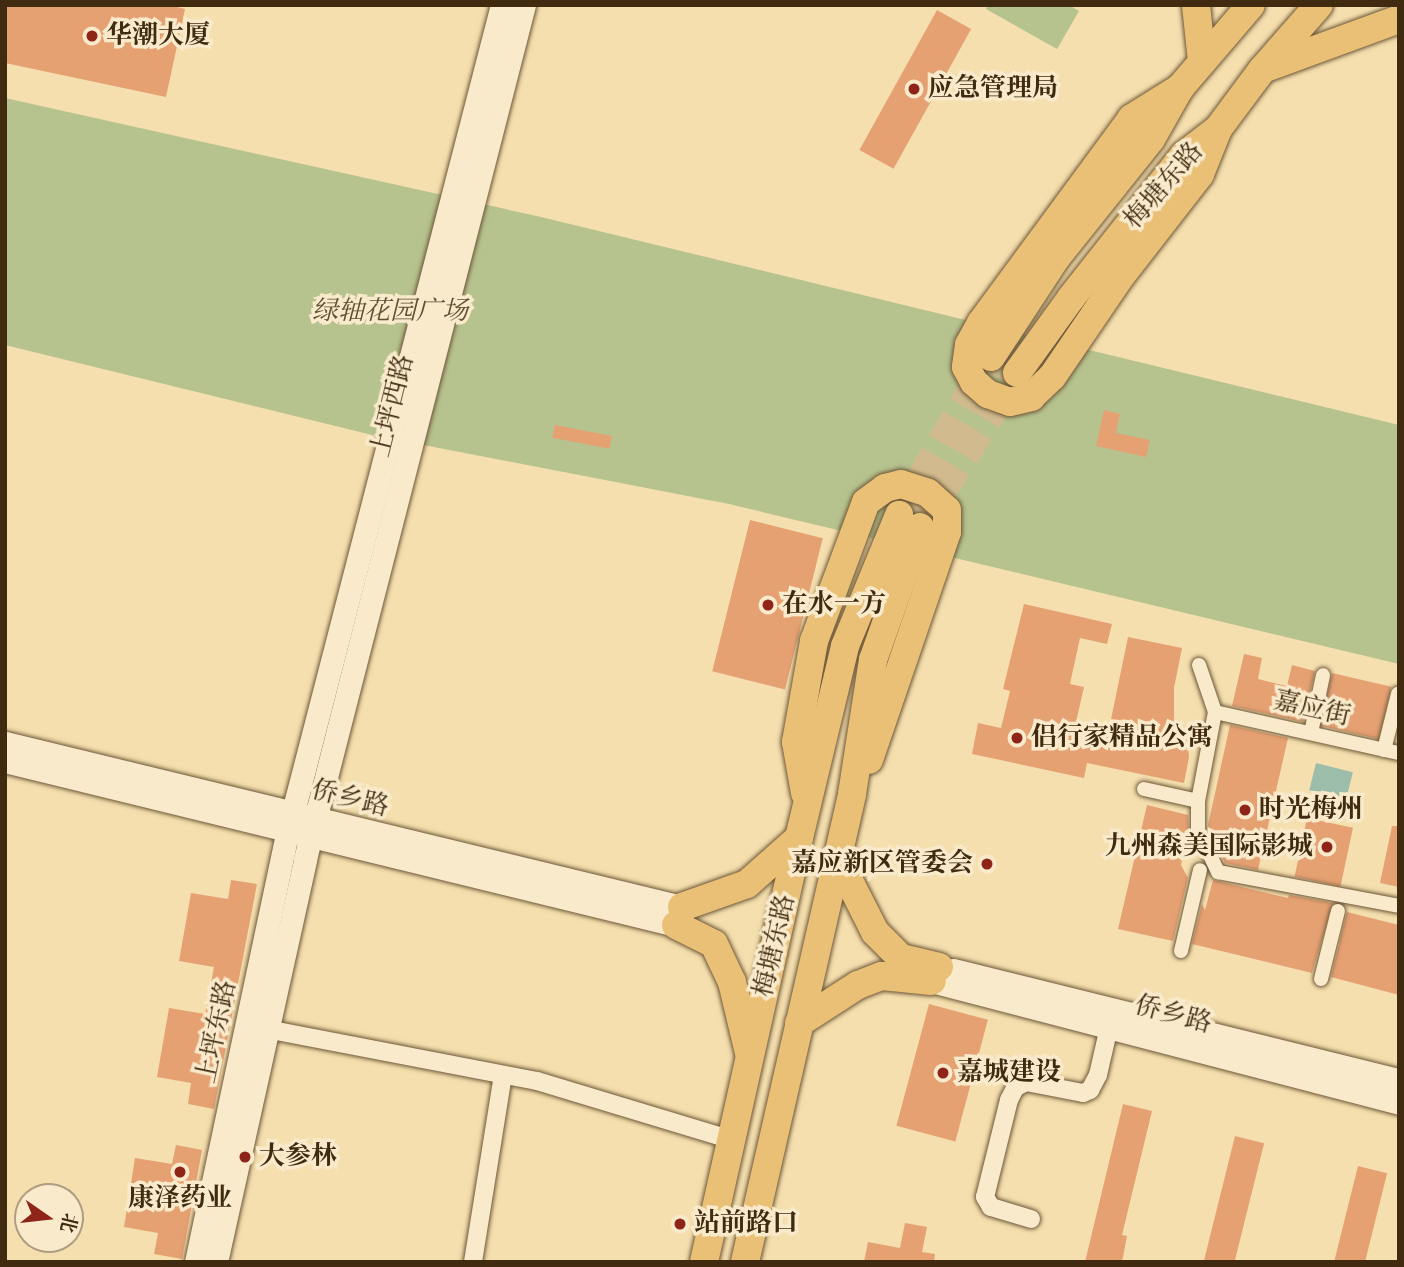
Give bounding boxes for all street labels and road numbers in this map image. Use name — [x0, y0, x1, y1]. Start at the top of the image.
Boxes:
street label: 梅塘东路 — [1118, 137, 1210, 235]
street label: 上坪西路 — [365, 352, 421, 460]
street label: 嘉应街 — [1270, 685, 1354, 733]
street label: 侨乡路 — [308, 774, 392, 824]
street label: 梅塘东路 — [748, 892, 802, 1000]
street label: 上坪东路 — [191, 978, 243, 1086]
street label: 侨乡路 — [1131, 990, 1215, 1040]

